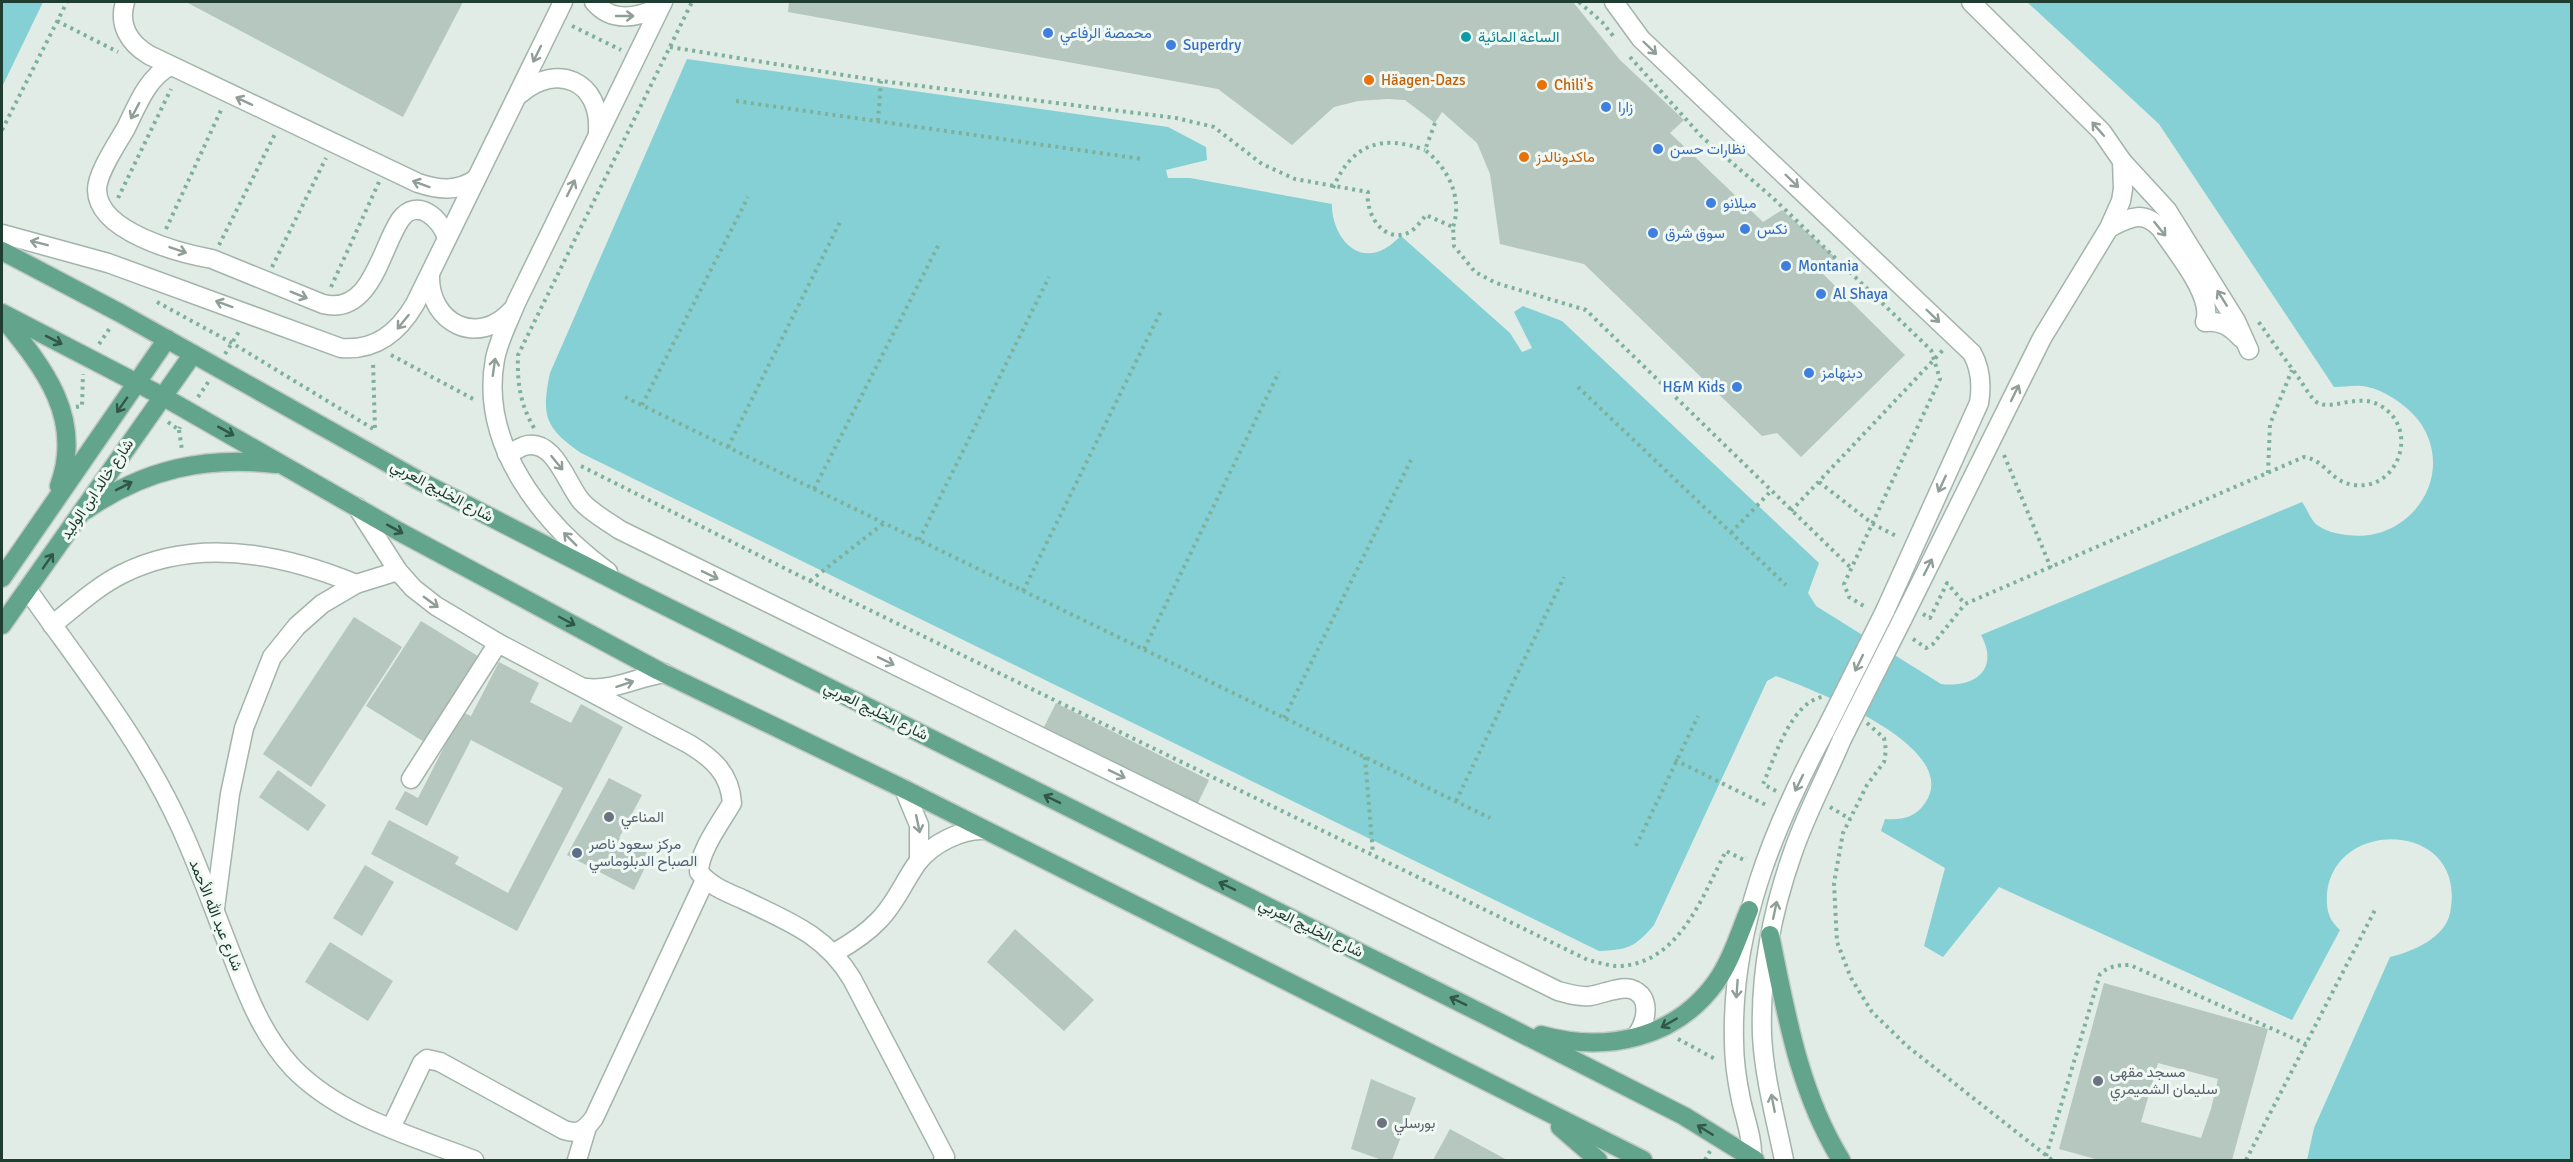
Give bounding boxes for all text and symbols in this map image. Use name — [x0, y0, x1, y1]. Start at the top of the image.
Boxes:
one-way arrow — [615, 10, 635, 22]
place label: محمصة الرفاعي — [1060, 24, 1152, 46]
marker: محمصة الرفاعي — [1041, 26, 1055, 40]
place label: الساعة المائية — [1478, 28, 1559, 46]
marker: الساعة المائية — [1459, 30, 1473, 44]
place label: Superdry — [1183, 36, 1241, 54]
marker: Superdry — [1164, 38, 1178, 52]
one-way arrow — [1642, 40, 1657, 55]
one-way arrow — [530, 45, 542, 63]
place label: Häagen-Dazs — [1381, 71, 1466, 89]
marker: Häagen-Dazs — [1362, 73, 1376, 87]
place label: Chili's — [1554, 76, 1594, 94]
marker: Chili's — [1535, 78, 1549, 92]
one-way arrow — [236, 94, 254, 106]
place label: زارا — [1618, 98, 1633, 116]
marker: زارا — [1599, 100, 1613, 114]
one-way arrow — [129, 102, 141, 119]
one-way arrow — [2091, 122, 2105, 137]
place label: نظارات حسن — [1670, 140, 1746, 159]
marker: نظارات حسن — [1651, 142, 1665, 156]
place label: ماكدونالدز — [1535, 148, 1595, 166]
marker: ماكدونالدز — [1517, 150, 1531, 164]
one-way arrow — [1784, 174, 1799, 188]
one-way arrow — [412, 177, 431, 188]
one-way arrow — [566, 180, 578, 198]
place label: ميلانو — [1723, 194, 1756, 212]
marker: ميلانو — [1704, 196, 1718, 210]
place label: نكس — [1757, 220, 1788, 239]
one-way arrow — [2153, 221, 2166, 237]
marker: نكس — [1738, 222, 1752, 236]
place label: سوق شرق — [1665, 224, 1725, 242]
marker: سوق شرق — [1646, 226, 1660, 240]
one-way arrow — [30, 237, 49, 249]
one-way arrow — [168, 245, 187, 256]
place label: Montania — [1798, 257, 1859, 275]
marker: Montania — [1779, 259, 1793, 273]
place label: Al Shaya — [1833, 285, 1888, 303]
marker: Al Shaya — [1814, 287, 1828, 301]
one-way arrow — [289, 290, 308, 301]
one-way arrow — [2216, 290, 2228, 307]
one-way arrow — [216, 298, 234, 309]
one-way arrow — [1925, 308, 1940, 322]
one-way arrow — [396, 314, 409, 330]
one-way arrow — [44, 335, 62, 346]
one-way arrow — [489, 358, 500, 377]
place label: دبنهامز — [1820, 364, 1863, 382]
marker: دبنهامز — [1802, 366, 1816, 380]
place label: H&M Kids — [1663, 378, 1725, 396]
marker: H&M Kids — [1730, 380, 1744, 394]
one-way arrow — [2010, 384, 2021, 402]
one-way arrow — [116, 396, 128, 412]
one-way arrow — [217, 425, 234, 437]
street label: شارع خالد ابن الوليد — [57, 435, 139, 544]
one-way arrow — [551, 455, 564, 471]
street label: شارع الخليج العربي — [386, 456, 496, 529]
one-way arrow — [1936, 475, 1948, 493]
one-way arrow — [115, 480, 133, 491]
one-way arrow — [386, 523, 403, 535]
one-way arrow — [562, 531, 577, 546]
one-way arrow — [42, 553, 54, 569]
one-way arrow — [1923, 559, 1934, 577]
one-way arrow — [701, 569, 719, 581]
one-way arrow — [423, 595, 439, 608]
one-way arrow — [557, 616, 575, 627]
one-way arrow — [1853, 654, 1864, 672]
one-way arrow — [876, 655, 894, 667]
one-way arrow — [615, 677, 634, 688]
street label: شارع الخليج العربي — [819, 678, 931, 748]
one-way arrow — [1108, 769, 1126, 781]
one-way arrow — [1792, 774, 1804, 792]
one-way arrow — [1044, 793, 1062, 805]
place label: المناعي — [621, 808, 664, 830]
marker: المناعي — [602, 810, 616, 824]
one-way arrow — [913, 813, 924, 833]
place label: مركز سعود ناصر الصباح الدبلوماسي — [588, 835, 697, 874]
marker: مركز سعود ناصر الصباح الدبلوماسي — [570, 846, 584, 860]
street label: شارع عبد الله الأحمد — [184, 857, 247, 974]
one-way arrow — [1218, 880, 1236, 891]
street label: شارع الخليج العربي — [1254, 895, 1366, 965]
one-way arrow — [1770, 901, 1781, 920]
one-way arrow — [1731, 978, 1742, 998]
one-way arrow — [1449, 995, 1467, 1006]
one-way arrow — [1660, 1018, 1677, 1030]
place label: مسجد مقهى سليمان الشميمري — [2110, 1063, 2218, 1102]
marker: مسجد مقهى سليمان الشميمري — [2091, 1074, 2105, 1088]
one-way arrow — [1767, 1094, 1778, 1113]
place label: بورسلي — [1394, 1114, 1435, 1136]
marker: بورسلي — [1375, 1116, 1389, 1130]
one-way arrow — [1697, 1123, 1714, 1135]

